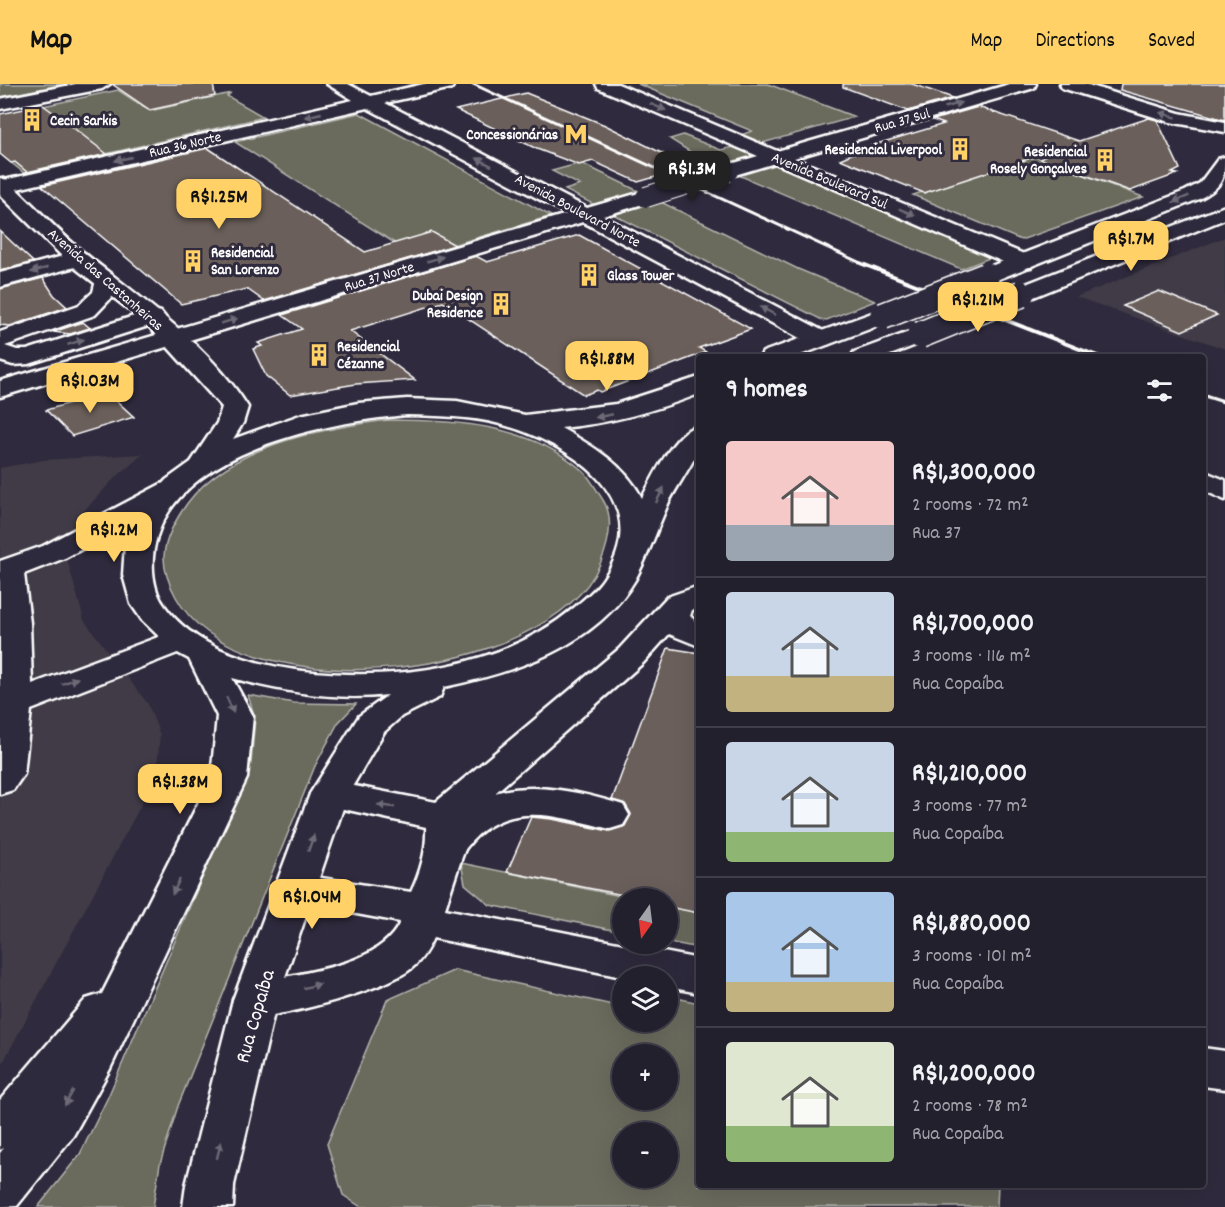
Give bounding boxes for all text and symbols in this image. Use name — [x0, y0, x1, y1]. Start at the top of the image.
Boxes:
text: Map — [30, 22, 72, 62]
text: Map — [971, 27, 1002, 57]
text: Directions — [1035, 27, 1115, 57]
text: Saved — [1148, 27, 1195, 57]
one-way arrow — [944, 100, 962, 110]
one-way arrow — [649, 103, 667, 112]
street label: Rua 37 Sul — [872, 103, 933, 140]
building icon: Cecin Sarkis — [19, 107, 45, 133]
one-way arrow — [303, 110, 322, 120]
one-way arrow — [1159, 110, 1177, 119]
place label: Cecin Sarkis — [50, 111, 118, 133]
metro station icon: Concessionárias — [563, 121, 589, 147]
place label: Concessionárias — [466, 125, 558, 147]
street label: Rua 36 Norte — [147, 127, 224, 165]
building icon: Residencial Liverpool — [947, 136, 973, 162]
place label: Residencial Liverpool — [825, 140, 942, 162]
place label: Residencial Rosely Gonçalves — [990, 142, 1087, 181]
street label: Avenida Boulevard Sul — [768, 147, 891, 216]
building icon: Residencial Rosely Gonçalves — [1092, 147, 1118, 173]
pin: R$1.3M — [643, 151, 741, 202]
one-way arrow — [113, 154, 132, 164]
text: R$1.3M — [668, 156, 716, 184]
one-way arrow — [476, 157, 493, 166]
street label: Avenida Boulevard Norte — [510, 169, 644, 254]
pin: R$1.25M — [164, 179, 274, 230]
text: R$1.25M — [190, 184, 248, 212]
one-way arrow — [1172, 195, 1190, 205]
one-way arrow — [898, 208, 916, 217]
pin: R$1.7M — [1082, 221, 1180, 272]
street label: Avenida das Castanheiras — [42, 224, 168, 337]
text: R$1.7M — [1108, 226, 1154, 254]
place label: Residencial San Lorenzo — [211, 243, 280, 282]
building icon: Residencial San Lorenzo — [180, 248, 206, 274]
one-way arrow — [426, 254, 444, 263]
street label: Rua 37 Norte — [342, 257, 418, 299]
building icon: Glass Tower — [576, 262, 602, 288]
one-way arrow — [30, 265, 48, 275]
place label: Glass Tower — [607, 266, 675, 288]
pin: R$1.21M — [923, 282, 1033, 333]
place label: Dubai Design Residence — [412, 286, 483, 325]
text: R$1.21M — [952, 287, 1004, 315]
building icon: Dubai Design Residence — [488, 291, 514, 317]
one-way arrow — [760, 306, 777, 316]
one-way arrow — [220, 316, 238, 325]
one-way arrow — [67, 337, 85, 346]
place label: Residencial Cézanne — [337, 337, 400, 376]
pin: R$1.88M — [552, 341, 662, 392]
building icon: Residencial Cézanne — [306, 342, 332, 368]
text: R$1.88M — [579, 346, 635, 374]
pin: R$1.03M — [35, 363, 145, 414]
text: R$1.03M — [60, 368, 120, 396]
text: 9 homes — [726, 372, 808, 409]
icon: filters — [1143, 374, 1176, 407]
one-way arrow — [594, 412, 613, 421]
text: R$1,300,000 — [912, 455, 1036, 492]
icon: home — [774, 465, 846, 537]
one-way arrow — [655, 486, 665, 504]
text: 2 rooms · 72 m² — [912, 492, 1028, 520]
pin: R$1.2M — [65, 512, 163, 563]
text: R$1.2M — [90, 517, 138, 545]
text: Rua 37 — [912, 520, 961, 548]
text: R$1,700,000 — [912, 606, 1034, 643]
icon: home — [774, 616, 846, 688]
text: 3 rooms · 116 m² — [912, 643, 1031, 671]
text: Rua Copaíba — [912, 671, 1003, 699]
one-way arrow — [61, 676, 79, 685]
one-way arrow — [226, 697, 235, 714]
text: R$1,210,000 — [912, 756, 1027, 793]
pin: R$1.38M — [125, 764, 235, 815]
icon: home — [774, 766, 846, 838]
text: R$1.38M — [152, 769, 208, 797]
text: 3 rooms · 77 m² — [912, 793, 1028, 821]
one-way arrow — [376, 801, 395, 810]
text: Rua Copaíba — [912, 821, 1003, 849]
one-way arrow — [307, 834, 317, 852]
one-way arrow — [172, 878, 181, 895]
pin: R$1.04M — [257, 879, 367, 930]
text: R$1.04M — [283, 884, 341, 912]
north arrow — [612, 888, 678, 954]
map controls — [612, 888, 678, 1188]
text: R$1,880,000 — [912, 906, 1031, 943]
icon: home — [774, 916, 846, 988]
text: 3 rooms · 101 m² — [912, 943, 1032, 971]
street label: Rua Copaíba — [229, 965, 285, 1067]
button: layers — [612, 966, 678, 1032]
text: Rua Copaíba — [912, 971, 1003, 999]
one-way arrow — [303, 981, 321, 990]
button: + — [612, 1044, 678, 1110]
text: R$1,200,000 — [912, 1056, 1036, 1093]
icon: home — [774, 1066, 846, 1138]
one-way arrow — [64, 1090, 75, 1106]
text: 2 rooms · 78 m² — [912, 1093, 1028, 1121]
text: Rua Copaíba — [912, 1121, 1003, 1149]
button: − — [612, 1122, 678, 1188]
one-way arrow — [214, 1140, 224, 1159]

